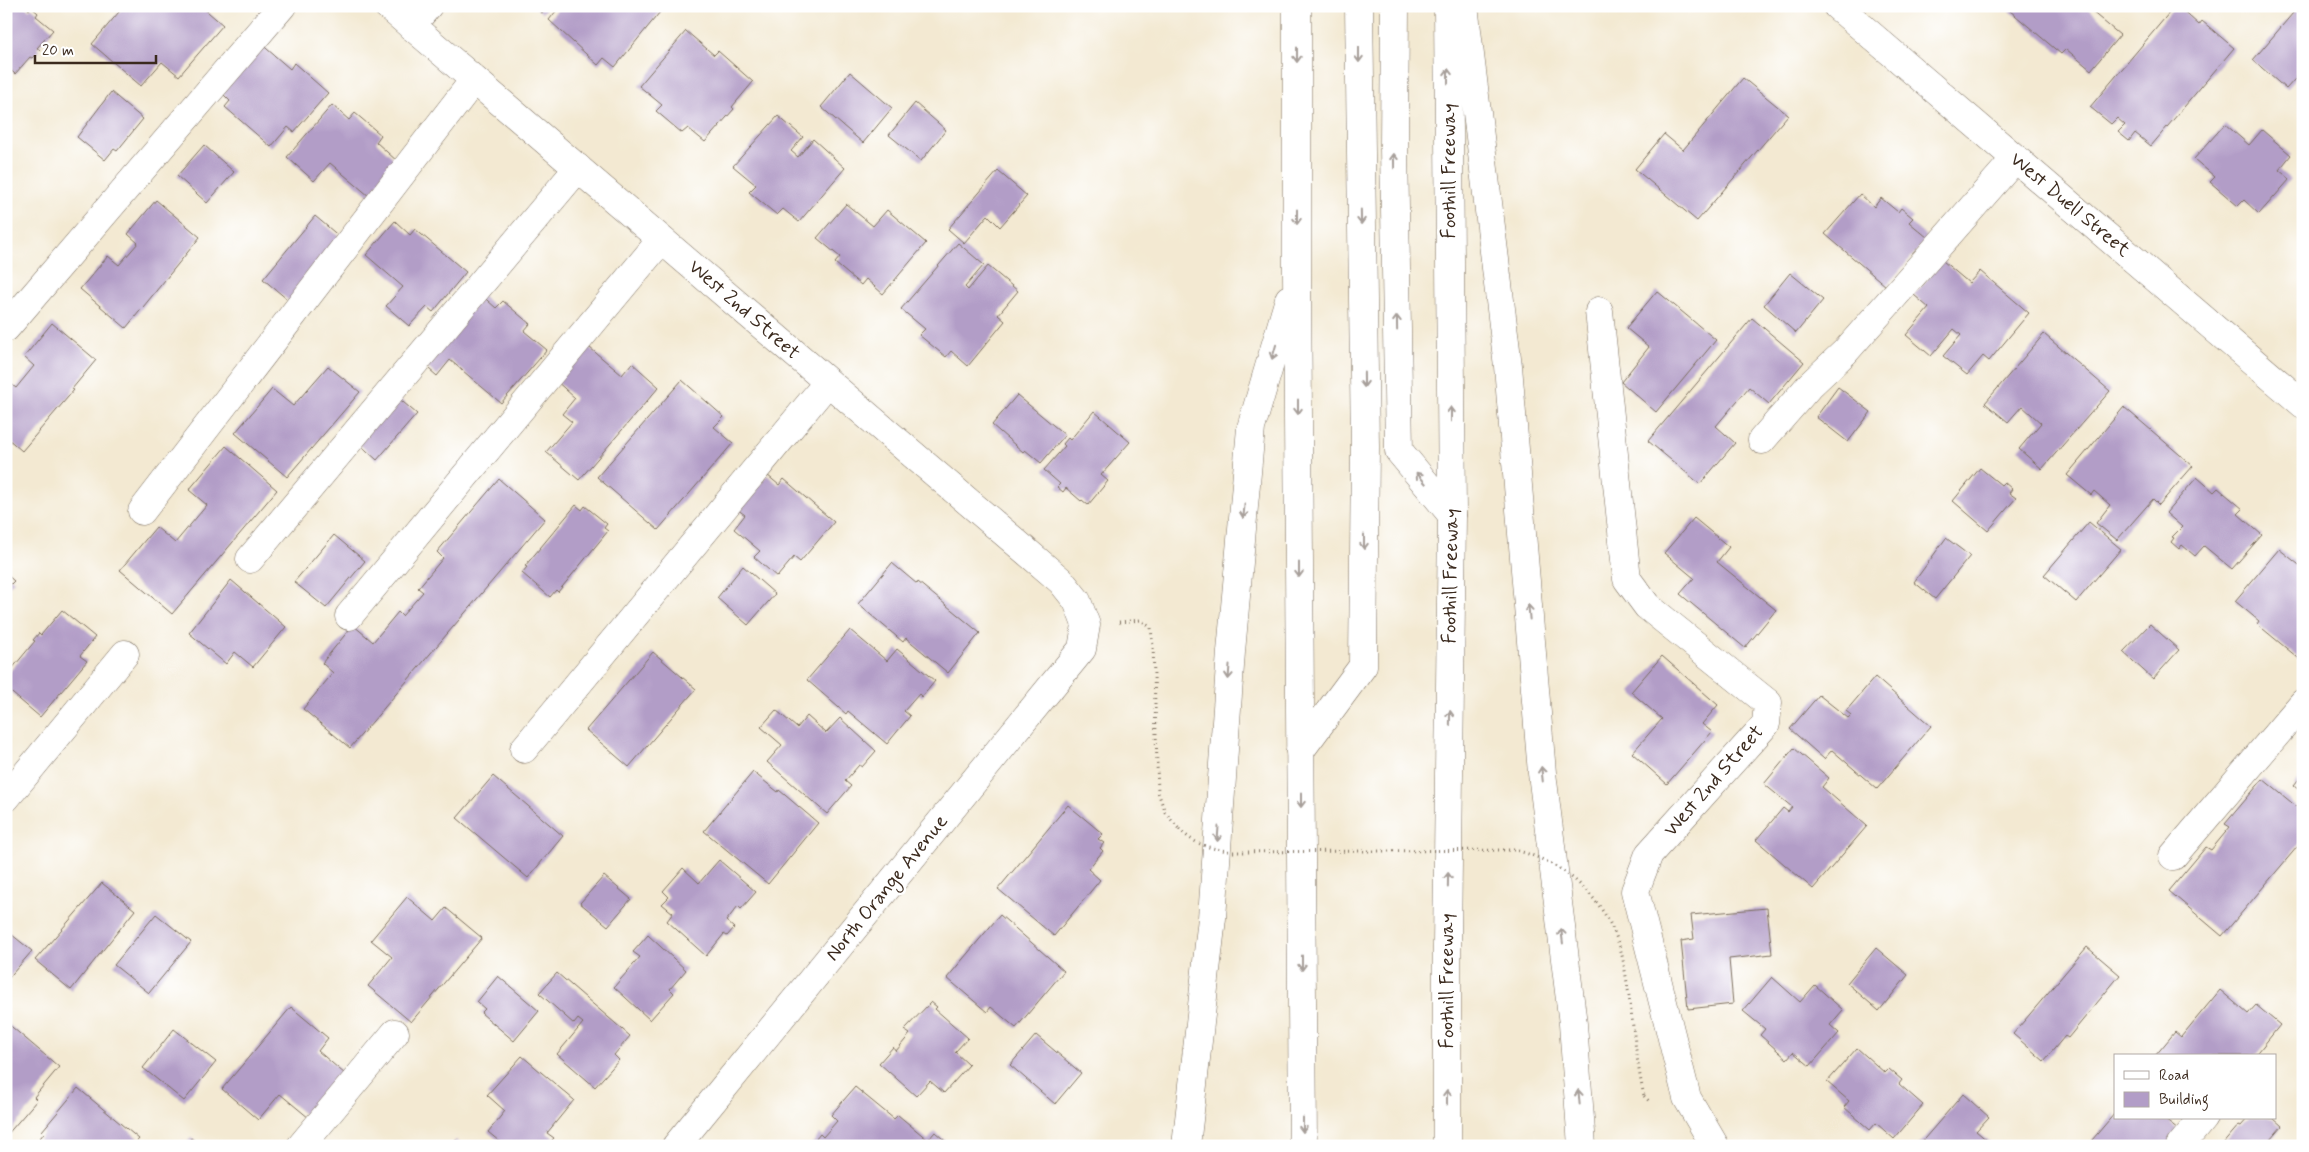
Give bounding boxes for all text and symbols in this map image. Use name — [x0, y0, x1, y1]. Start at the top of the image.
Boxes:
scale bar — [35, 32, 156, 64]
text: 20 m — [42, 41, 74, 61]
one-way arrow — [1292, 46, 1302, 63]
one-way arrow — [1354, 46, 1364, 63]
one-way arrow — [1443, 69, 1453, 85]
street label: Foothill Freeway — [1436, 103, 1463, 239]
street label: West Duell Street — [2004, 147, 2136, 264]
one-way arrow — [1390, 153, 1399, 169]
one-way arrow — [1292, 209, 1302, 225]
one-way arrow — [1356, 209, 1366, 225]
street label: West 2nd Street — [682, 254, 806, 366]
one-way arrow — [1392, 315, 1402, 332]
one-way arrow — [1268, 343, 1278, 359]
one-way arrow — [1359, 372, 1368, 388]
one-way arrow — [1293, 399, 1303, 415]
one-way arrow — [1446, 406, 1456, 422]
one-way arrow — [1415, 471, 1426, 484]
one-way arrow — [1239, 502, 1248, 518]
street label: Foothill Freeway — [1436, 508, 1466, 644]
one-way arrow — [1359, 534, 1369, 550]
one-way arrow — [1294, 562, 1304, 578]
one-way arrow — [1524, 605, 1533, 621]
one-way arrow — [1225, 664, 1234, 680]
one-way arrow — [1445, 710, 1455, 726]
street label: West 2nd Street — [1658, 719, 1770, 843]
one-way arrow — [1537, 767, 1547, 783]
one-way arrow — [1296, 792, 1306, 808]
street label: North Orange Avenue — [819, 809, 955, 968]
one-way arrow — [1213, 826, 1222, 842]
one-way arrow — [1443, 872, 1453, 888]
street label: Foothill Freeway — [1434, 913, 1461, 1049]
one-way arrow — [1557, 928, 1567, 944]
one-way arrow — [1297, 954, 1307, 970]
legend — [2114, 1054, 2276, 1120]
text: Road — [2159, 1066, 2189, 1086]
one-way arrow — [1442, 1089, 1452, 1106]
one-way arrow — [1574, 1089, 1583, 1105]
text: Building — [2159, 1090, 2209, 1111]
one-way arrow — [1298, 1116, 1308, 1133]

